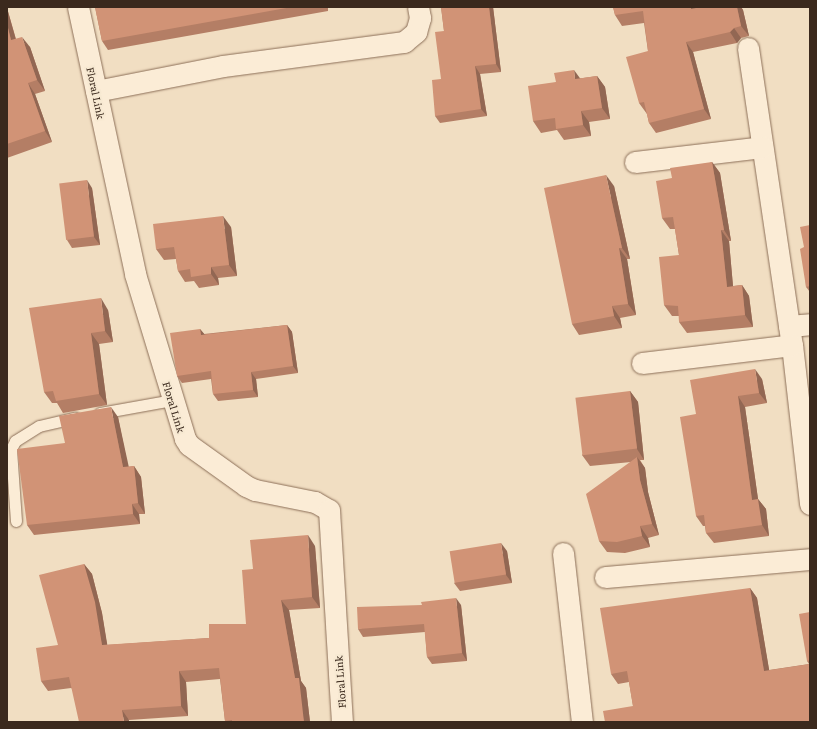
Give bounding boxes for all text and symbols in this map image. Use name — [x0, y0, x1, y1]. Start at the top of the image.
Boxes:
street label: Floral Link — [85, 66, 107, 120]
street label: Floral Link — [161, 380, 187, 434]
street label: Floral Link — [332, 655, 348, 709]

